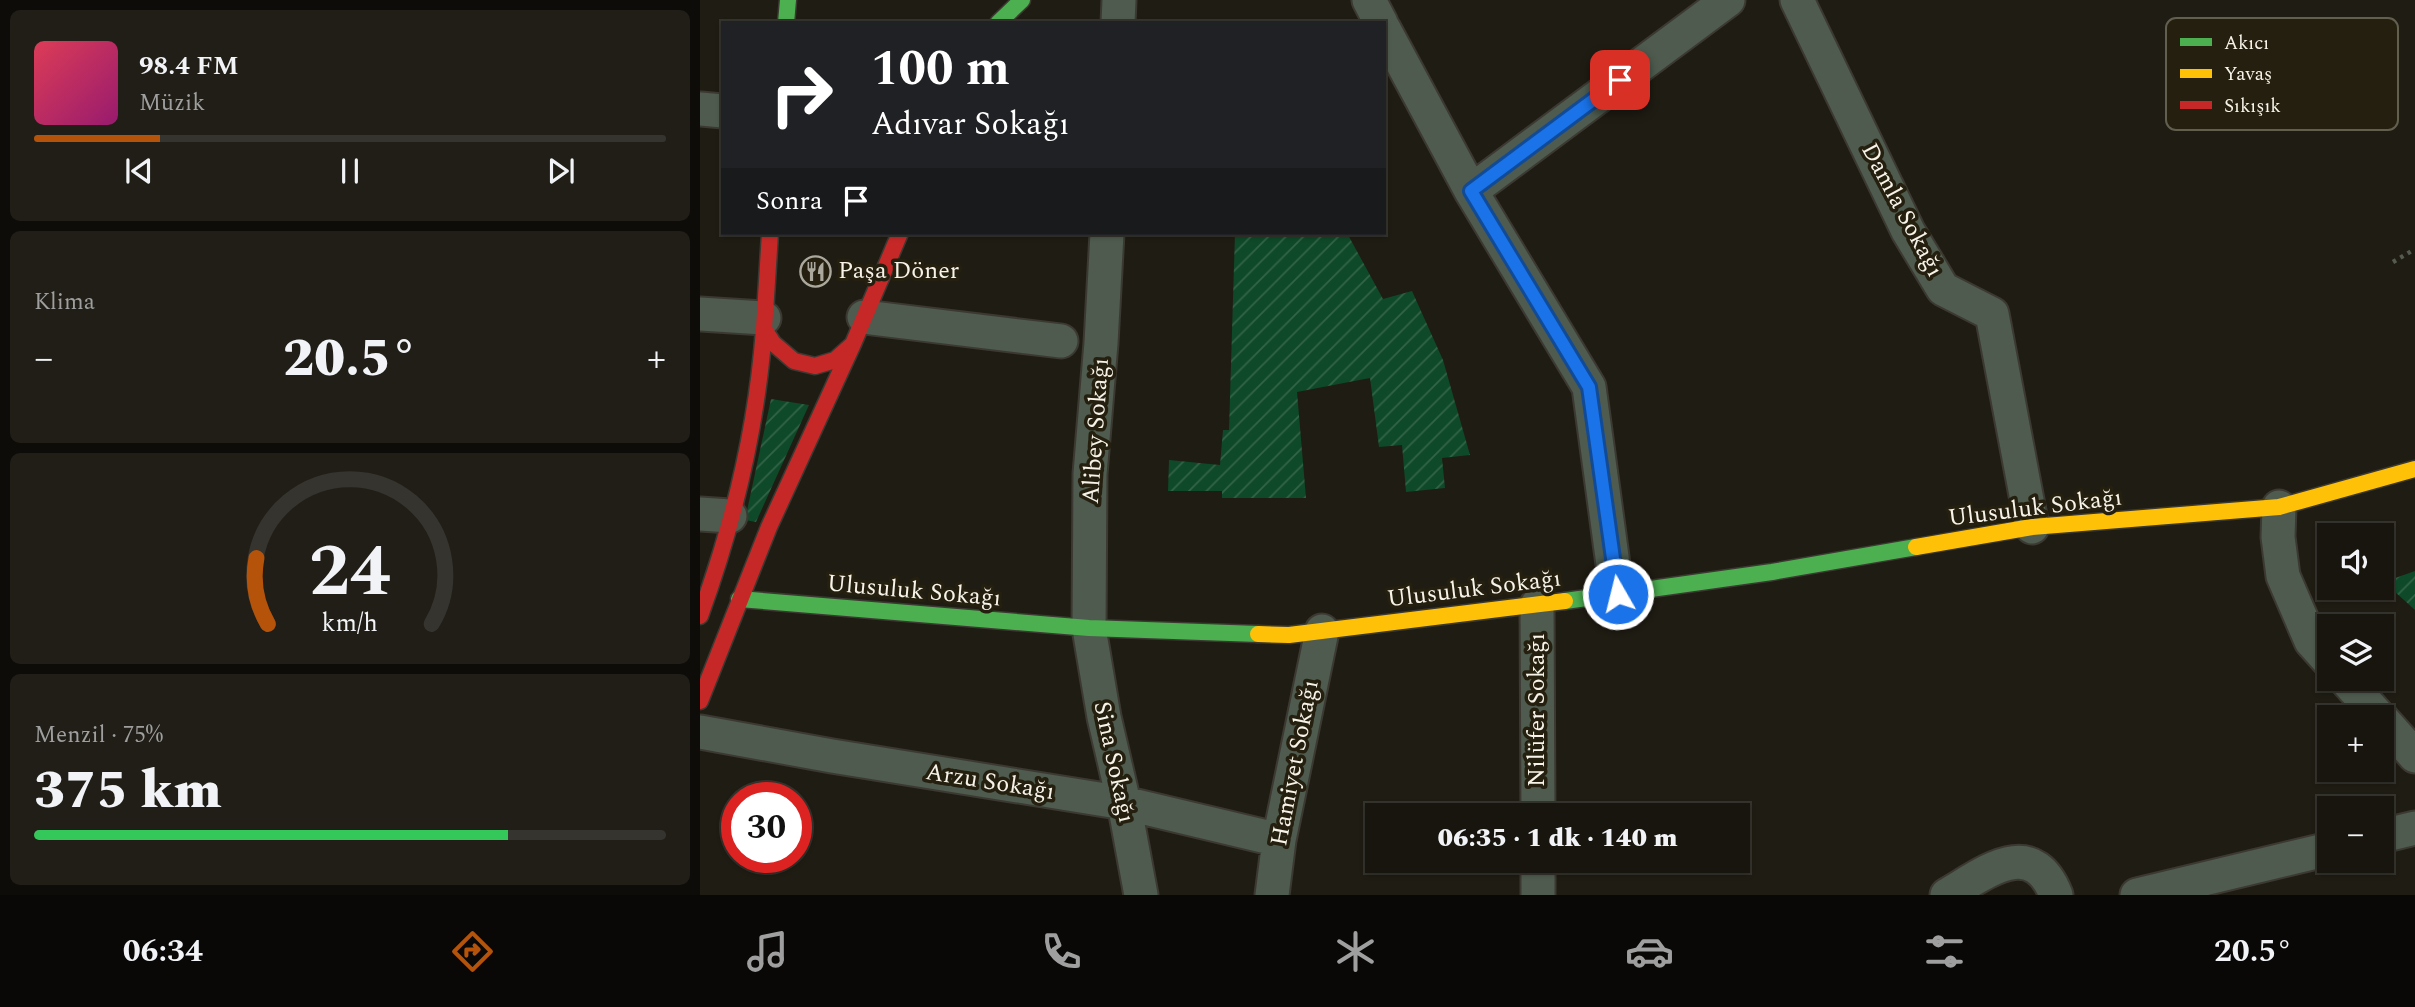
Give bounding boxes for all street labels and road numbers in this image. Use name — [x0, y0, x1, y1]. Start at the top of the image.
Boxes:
street label: Damla Sokağı — [1852, 137, 1952, 283]
street label: Alibey Sokağı — [1073, 357, 1119, 505]
street label: Ulusuluk Sokağı — [1946, 479, 2124, 537]
street label: Ulusuluk Sokağı — [1385, 560, 1563, 618]
street label: Ulusuluk Sokağı — [825, 565, 1003, 617]
street label: Nilüfer Sokağı — [1519, 633, 1555, 787]
street label: Hamiyet Sokağı — [1261, 677, 1329, 849]
street label: Sina Sokağı — [1084, 698, 1144, 826]
street label: Arzu Sokağı — [923, 754, 1057, 810]

